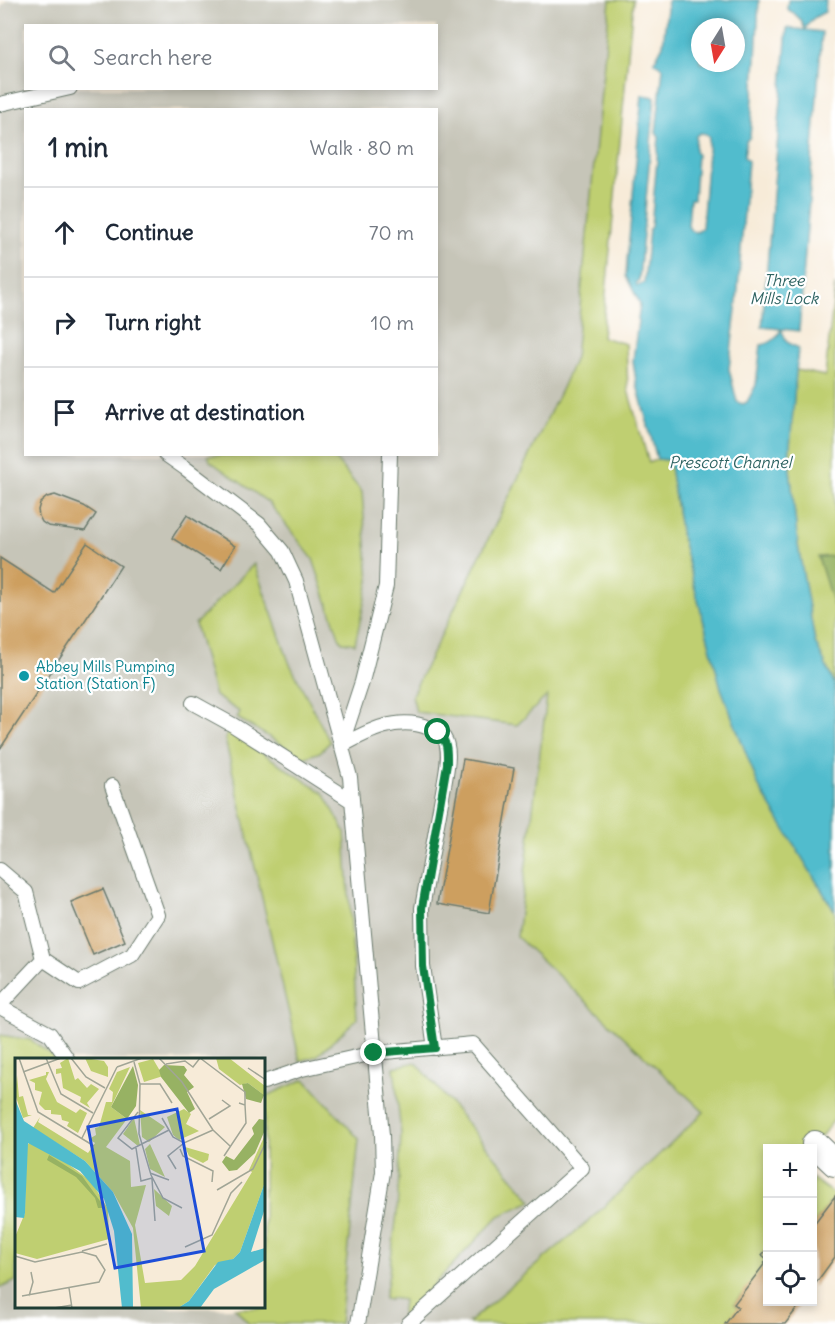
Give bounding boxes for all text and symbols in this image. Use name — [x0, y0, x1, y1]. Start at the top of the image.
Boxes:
north arrow — [691, 18, 745, 72]
search box — [24, 24, 438, 90]
icon: search — [45, 41, 78, 74]
text: Search here — [93, 43, 212, 71]
text: 1 min — [48, 131, 108, 164]
text: Walk · 80 m — [309, 135, 414, 160]
icon: ahead — [48, 216, 81, 249]
text: Continue — [105, 218, 194, 246]
text: 70 m — [369, 220, 414, 245]
water label: Three Mills Lock — [750, 270, 820, 308]
icon: right — [48, 306, 81, 339]
text: Turn right — [105, 308, 201, 336]
text: 10 m — [371, 310, 414, 335]
icon: arrive — [48, 396, 81, 429]
text: Arrive at destination — [105, 398, 305, 426]
water label: Prescott Channel — [669, 452, 794, 472]
place label: Abbey Mills Pumping Station (Station F) — [36, 657, 175, 693]
marker: Abbey Mills Pumping Station (Station F) — [17, 669, 31, 683]
route start — [424, 718, 450, 744]
route end — [360, 1039, 386, 1065]
inset map — [15, 1058, 266, 1309]
map controls — [763, 1144, 817, 1306]
button: + — [763, 1144, 817, 1198]
button: − — [763, 1198, 817, 1252]
button: locate — [763, 1252, 817, 1306]

